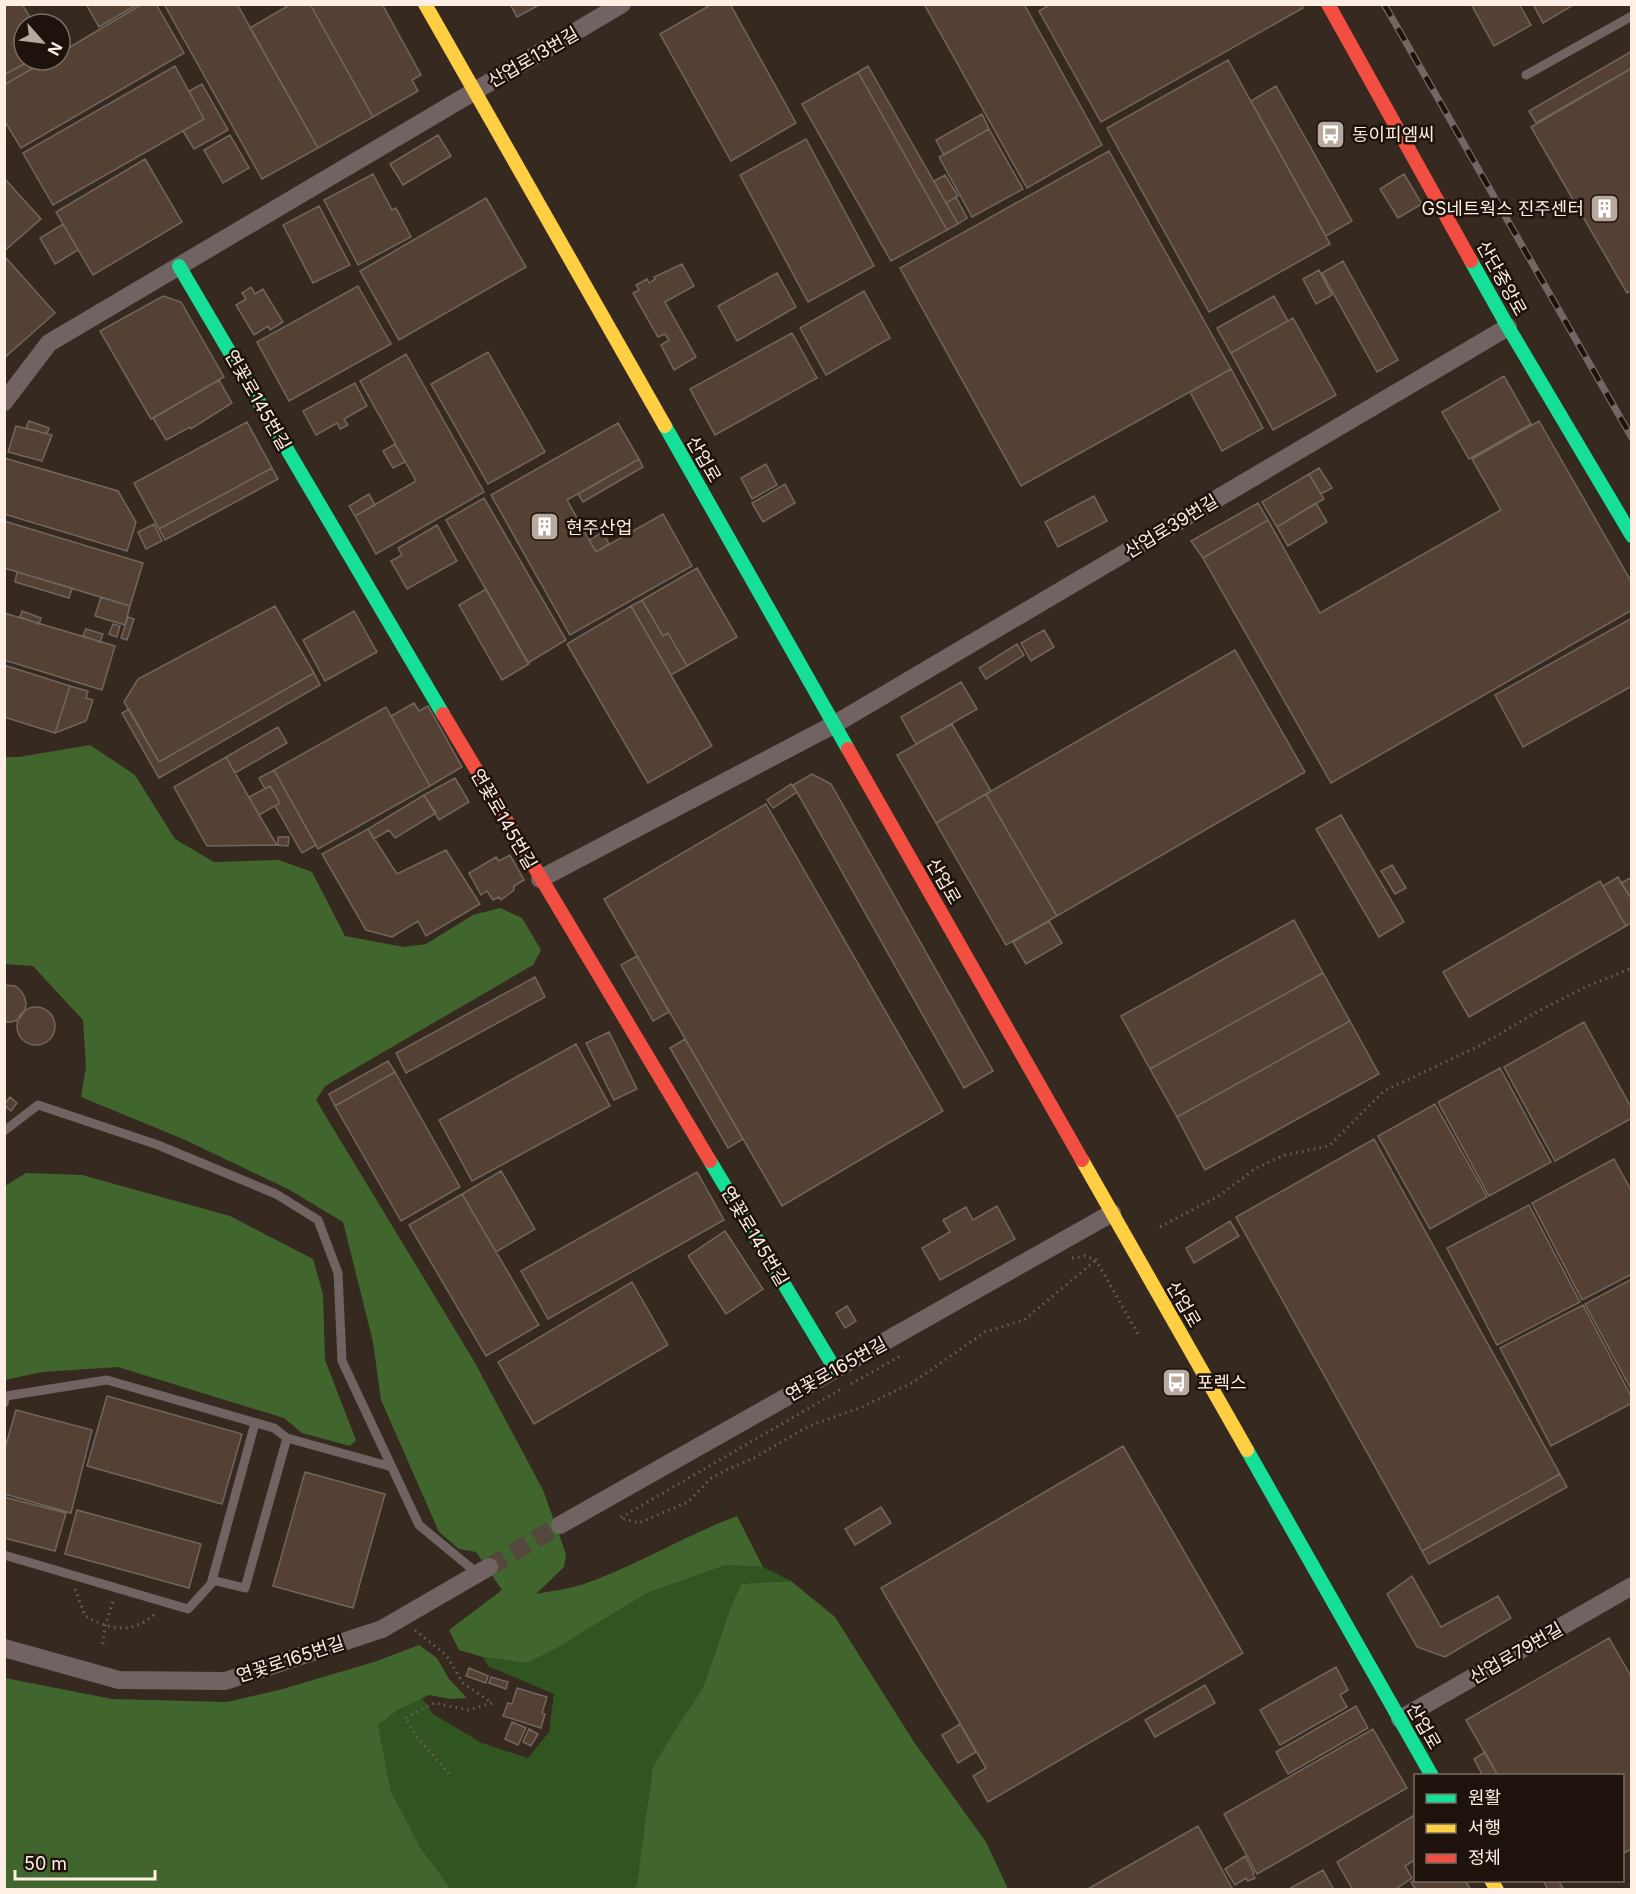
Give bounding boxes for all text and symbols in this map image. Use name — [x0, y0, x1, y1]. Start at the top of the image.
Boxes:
north arrow — [12, 12, 72, 72]
street label: 산업로13번길 — [484, 23, 582, 91]
text: N — [44, 39, 67, 59]
bus stop icon: 동이피엠씨 — [1315, 118, 1347, 150]
place label: 동이피엠씨 — [1352, 124, 1435, 145]
building icon: GS네트웍스 진주센터 — [1589, 192, 1621, 224]
place label: GS네트웍스 진주센터 — [1421, 198, 1584, 219]
street label: 산단중앙로 — [1473, 237, 1531, 319]
street label: 연꽃로145번길 — [221, 346, 295, 454]
street label: 산업로 — [682, 432, 726, 486]
street label: 산업로39번길 — [1121, 490, 1221, 562]
building icon: 현주산업 — [529, 511, 561, 543]
place label: 현주산업 — [566, 517, 632, 538]
street label: 연꽃로145번길 — [467, 765, 541, 873]
street label: 산업로 — [922, 854, 966, 908]
street label: 연꽃로145번길 — [717, 1182, 793, 1290]
street label: 산업로 — [1162, 1277, 1206, 1331]
street label: 연꽃로165번길 — [782, 1333, 890, 1405]
bus stop icon: 포렉스 — [1160, 1366, 1192, 1398]
place label: 포렉스 — [1197, 1372, 1247, 1393]
street label: 산업로79번길 — [1466, 1618, 1566, 1688]
street label: 연꽃로165번길 — [233, 1632, 347, 1686]
street label: 산업로 — [1402, 1699, 1446, 1753]
legend — [1414, 1774, 1624, 1882]
text: 원활 — [1468, 1787, 1501, 1808]
text: 서행 — [1468, 1817, 1501, 1838]
scale bar — [15, 1843, 154, 1881]
text: 정체 — [1468, 1847, 1501, 1868]
text: 50 m — [24, 1853, 67, 1874]

